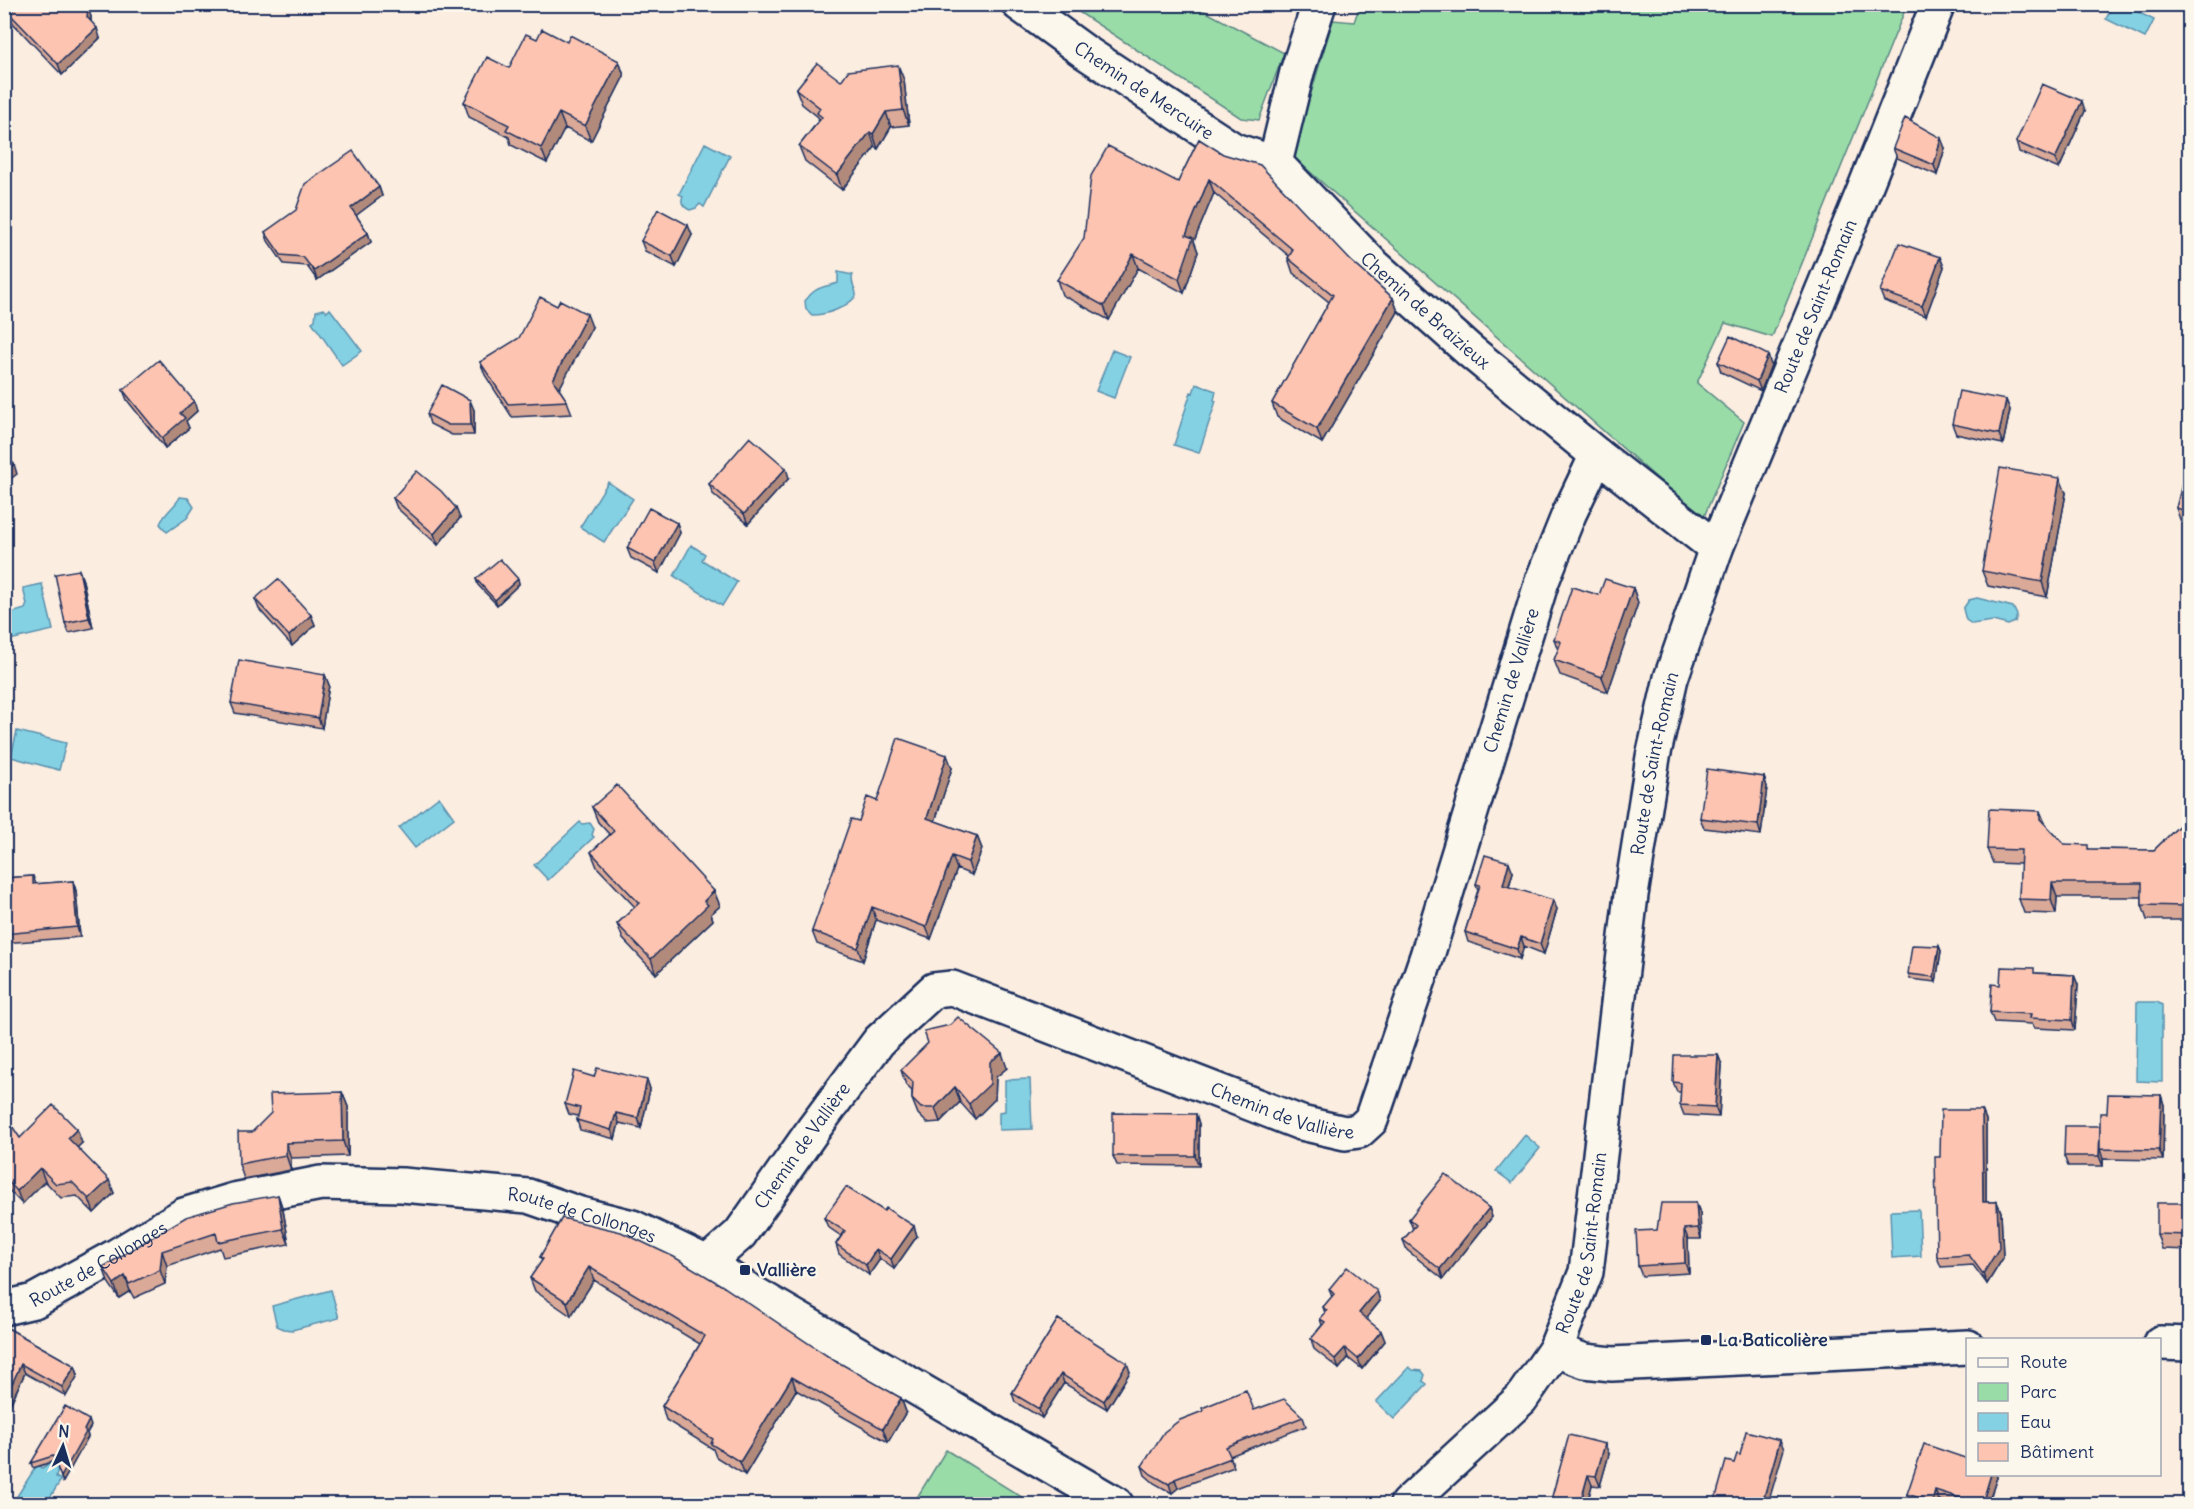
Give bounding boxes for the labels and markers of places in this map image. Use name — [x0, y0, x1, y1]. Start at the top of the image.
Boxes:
place label: Vallière — [757, 1258, 816, 1281]
marker: Vallière — [738, 1263, 752, 1277]
place label: La Baticolière — [1718, 1328, 1828, 1351]
marker: La Baticolière — [1699, 1333, 1713, 1347]

